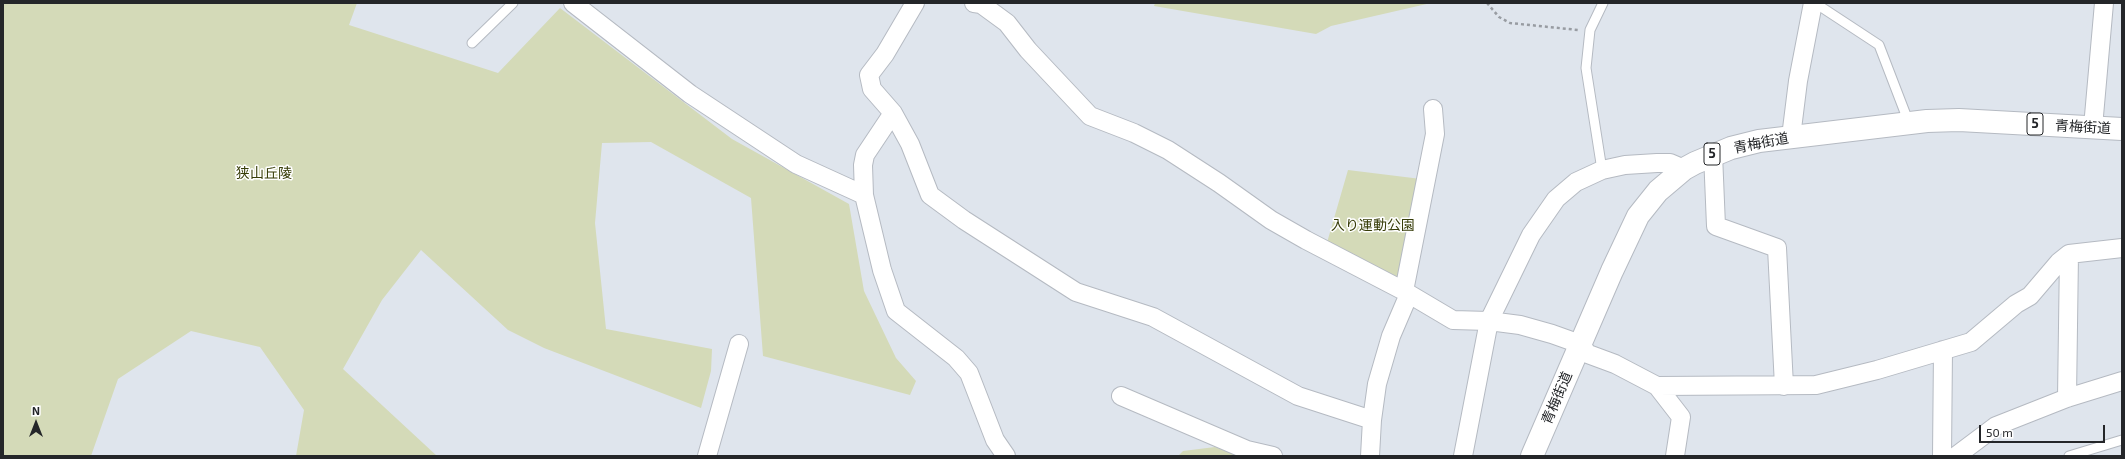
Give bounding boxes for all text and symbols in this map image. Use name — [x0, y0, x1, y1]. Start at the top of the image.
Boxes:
road number: 5 — [2027, 113, 2043, 135]
street label: 青梅街道 — [2055, 117, 2111, 137]
street label: 青梅街道 — [1732, 129, 1790, 157]
road number: 5 — [1704, 143, 1720, 165]
park label: 狭山丘陵 — [236, 165, 292, 181]
park label: 入り運動公園 — [1331, 217, 1415, 233]
street label: 青梅街道 — [1538, 369, 1576, 427]
north arrow — [16, 403, 56, 443]
text: N — [32, 404, 40, 417]
scale bar — [1981, 417, 2107, 443]
text: 50 m — [1986, 425, 2013, 439]

